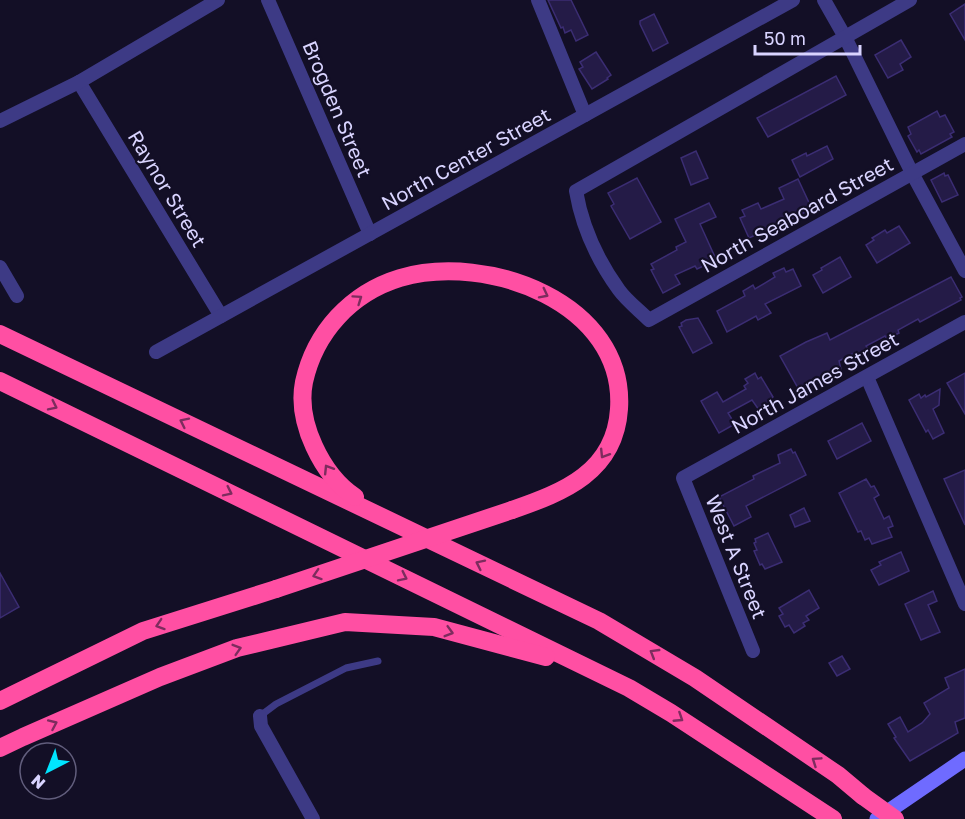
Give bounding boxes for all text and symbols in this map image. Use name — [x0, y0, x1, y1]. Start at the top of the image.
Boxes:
scale bar — [755, 18, 860, 56]
text: 50 m — [764, 27, 806, 49]
street label: Brogden Street — [298, 37, 377, 180]
street label: North Center Street — [377, 102, 554, 215]
street label: Raynor Street — [124, 126, 212, 251]
street label: North Seaboard Street — [696, 151, 897, 277]
one-way arrow — [538, 287, 549, 298]
one-way arrow — [352, 295, 363, 306]
street label: North James Street — [727, 326, 902, 438]
one-way arrow — [46, 399, 57, 411]
one-way arrow — [180, 418, 191, 430]
one-way arrow — [600, 448, 612, 458]
one-way arrow — [324, 465, 336, 475]
one-way arrow — [221, 484, 232, 496]
street label: West A Street — [701, 491, 773, 622]
one-way arrow — [476, 560, 487, 572]
one-way arrow — [312, 568, 323, 580]
one-way arrow — [397, 570, 408, 582]
one-way arrow — [155, 618, 166, 631]
one-way arrow — [444, 624, 454, 637]
one-way arrow — [231, 644, 242, 656]
one-way arrow — [650, 649, 660, 661]
one-way arrow — [673, 711, 683, 723]
one-way arrow — [47, 719, 58, 731]
north arrow — [18, 741, 78, 801]
one-way arrow — [812, 757, 823, 768]
text: N — [27, 771, 49, 794]

